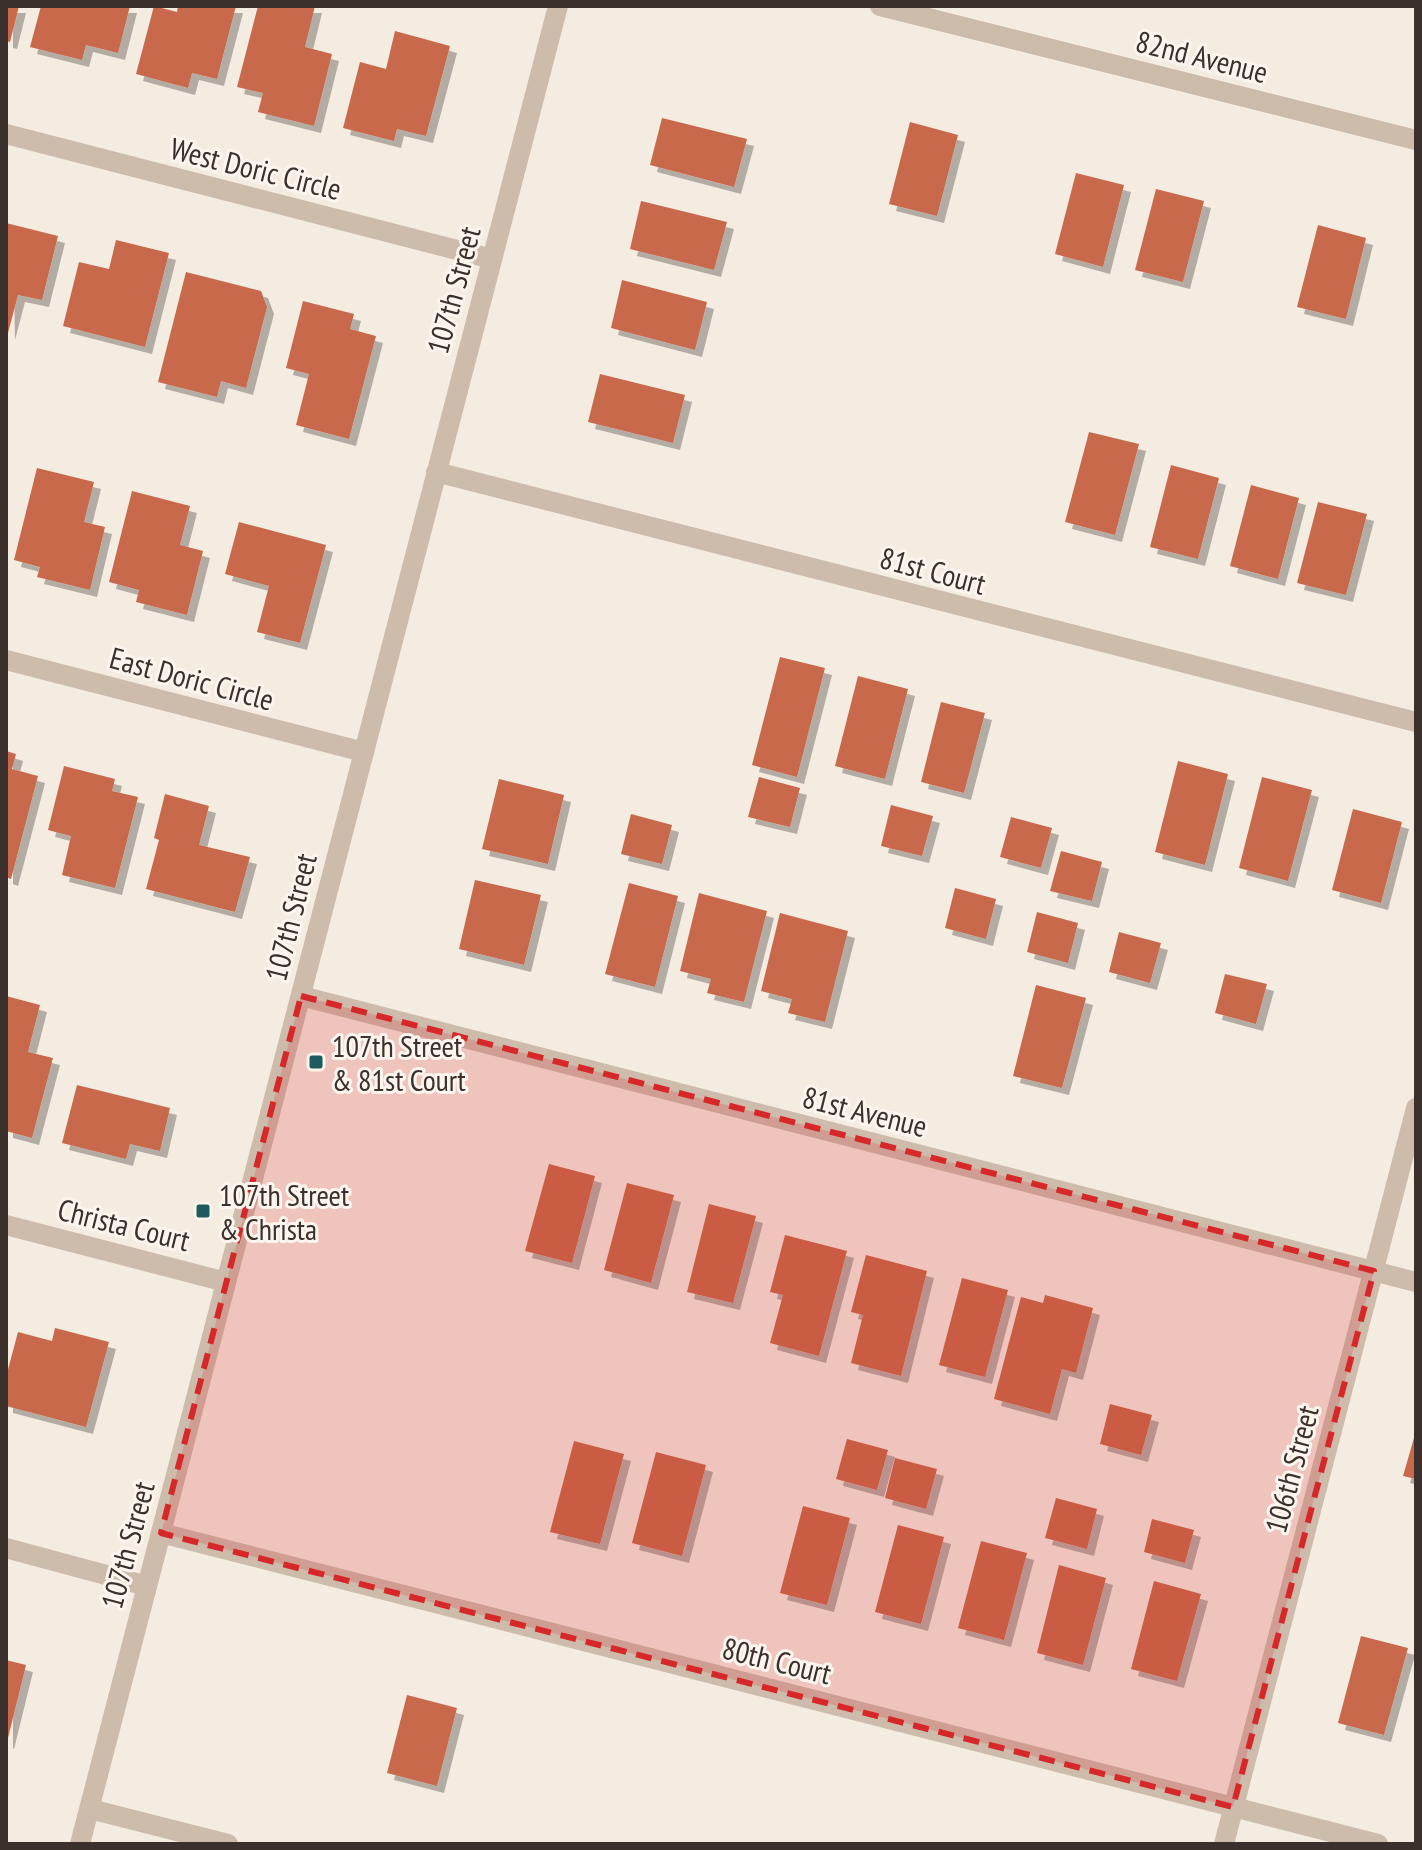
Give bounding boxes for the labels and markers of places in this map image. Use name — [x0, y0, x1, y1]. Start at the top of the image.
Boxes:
place label: 107th Street & 81st Court — [332, 1026, 467, 1099]
marker: 107th Street & 81st Court — [307, 1053, 325, 1071]
place label: 107th Street & Christa — [219, 1175, 350, 1248]
marker: 107th Street & Christa — [194, 1202, 212, 1220]

